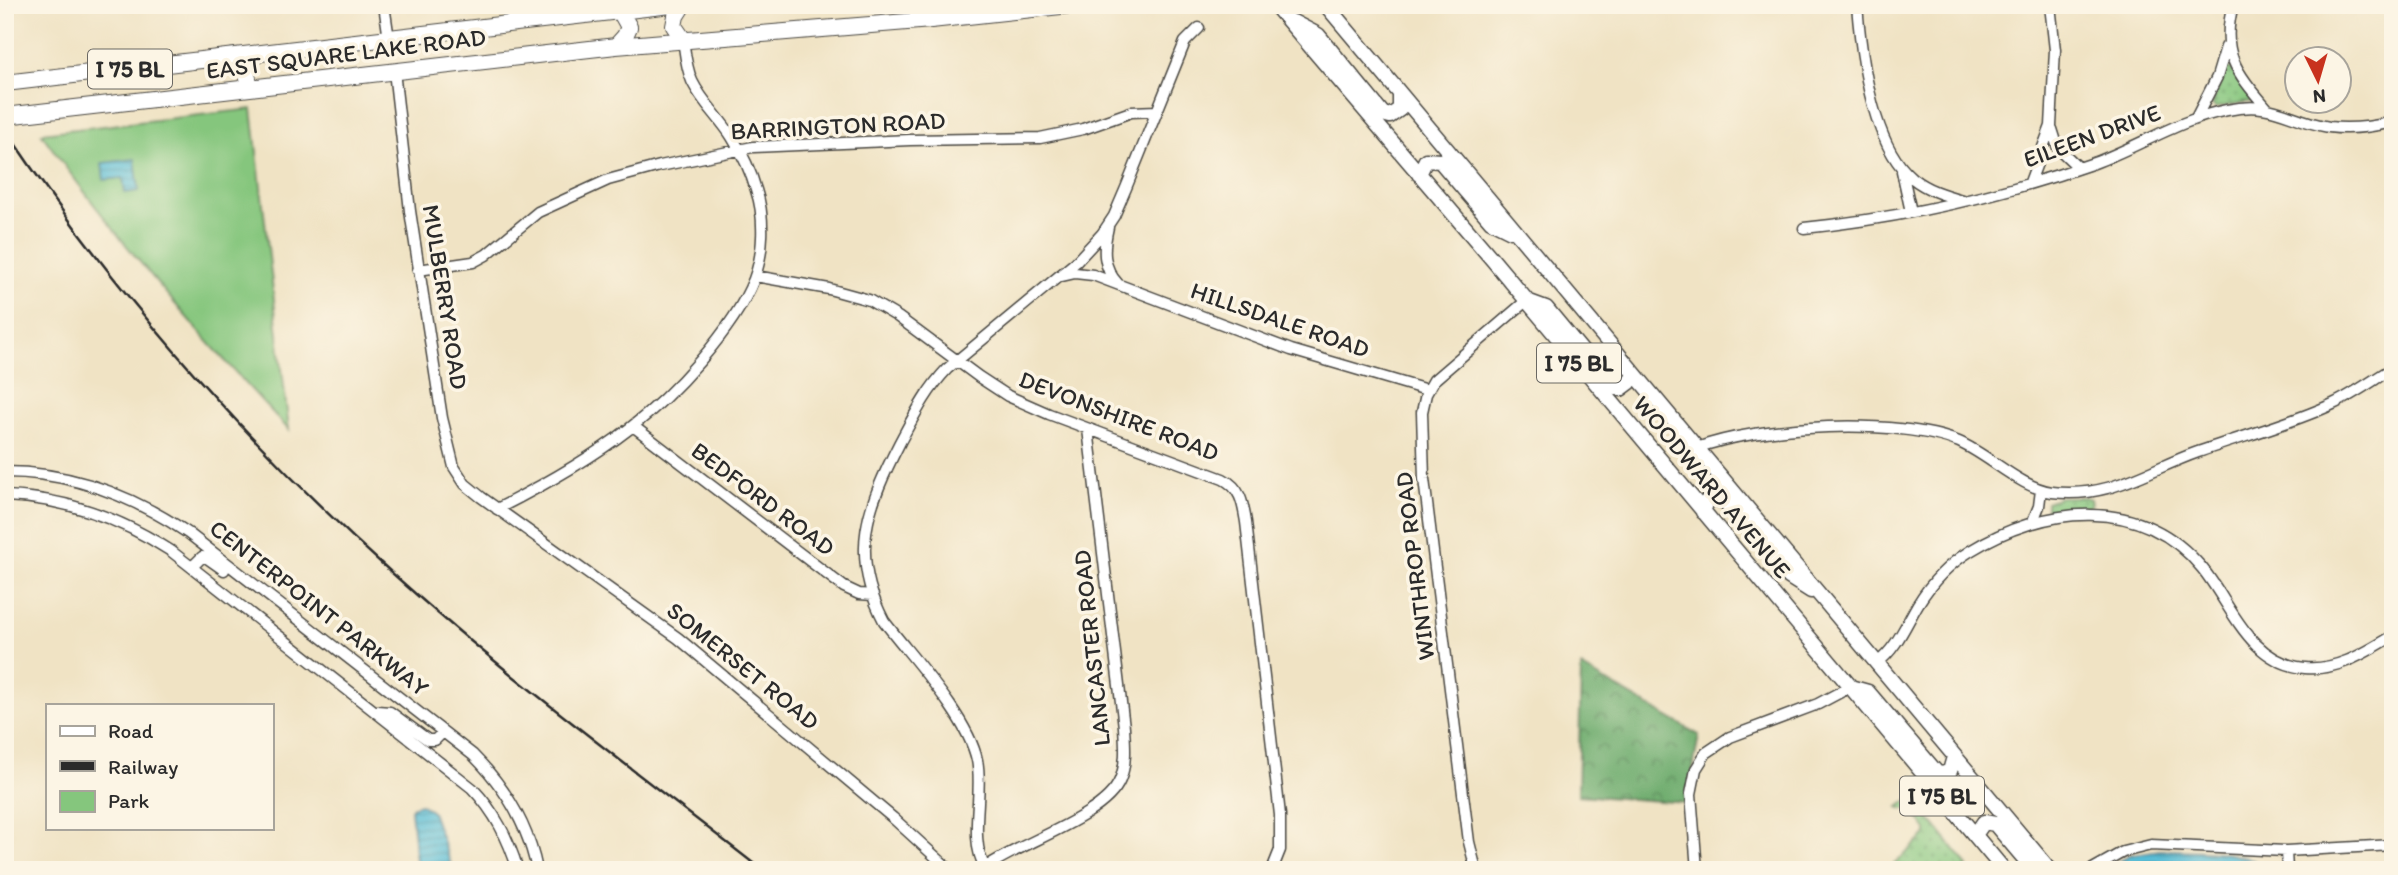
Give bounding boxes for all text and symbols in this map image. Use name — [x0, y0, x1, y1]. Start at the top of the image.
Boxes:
street label: EAST SQUARE LAKE ROAD — [204, 22, 488, 85]
north arrow — [2282, 46, 2352, 116]
road number: I 75 BL — [88, 50, 172, 88]
text: N — [2312, 84, 2327, 108]
street label: EILEEN DRIVE — [2019, 97, 2164, 174]
street label: BARRINGTON ROAD — [730, 105, 946, 146]
street label: MULBERRY ROAD — [417, 202, 474, 391]
street label: HILLSDALE ROAD — [1187, 275, 1373, 364]
road number: I 75 BL — [1537, 344, 1621, 382]
street label: DEVONSHIRE ROAD — [1015, 364, 1223, 467]
street label: WOODWARD AVENUE — [1627, 389, 1797, 584]
street label: BEDFORD ROAD — [686, 435, 841, 562]
street label: WINTHROP ROAD — [1389, 470, 1440, 662]
street label: CENTERPOINT PARKWAY — [204, 513, 435, 702]
street label: LANCASTER ROAD — [1067, 548, 1116, 748]
street label: SOMERSET ROAD — [661, 595, 825, 736]
legend — [46, 704, 273, 830]
text: Road — [108, 718, 154, 743]
text: Railway — [108, 754, 178, 779]
road number: I 75 BL — [1900, 776, 1984, 816]
text: Park — [108, 788, 150, 813]

